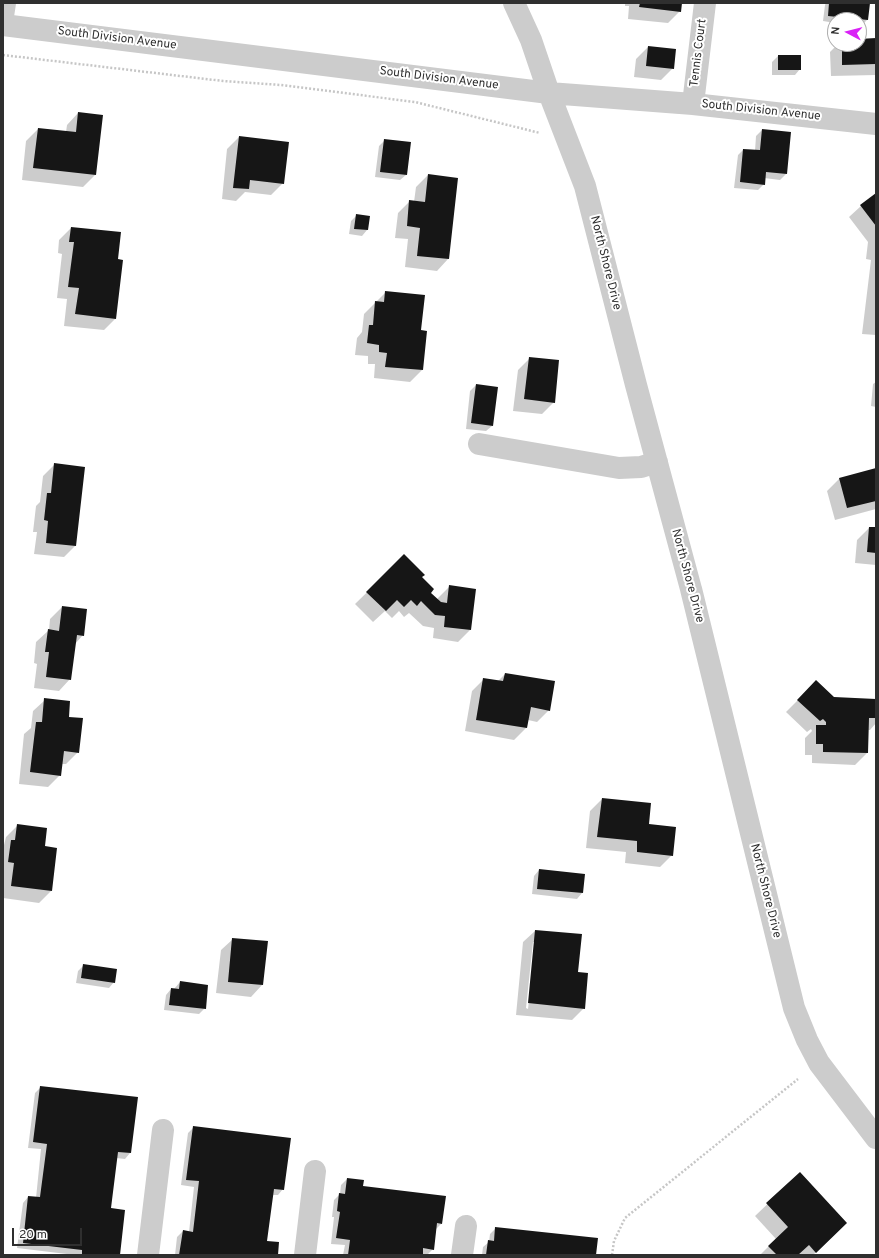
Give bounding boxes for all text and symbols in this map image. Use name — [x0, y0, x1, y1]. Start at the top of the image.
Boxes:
north arrow — [827, 12, 867, 52]
street label: Tennis Court — [688, 18, 710, 88]
street label: South Division Avenue — [57, 25, 177, 53]
text: N — [829, 26, 844, 35]
street label: South Division Avenue — [379, 65, 499, 93]
street label: South Division Avenue — [701, 98, 821, 124]
street label: North Shore Drive — [586, 214, 624, 312]
street label: North Shore Drive — [668, 527, 706, 625]
street label: North Shore Drive — [746, 842, 784, 940]
scale bar — [14, 1220, 84, 1246]
text: 20 m — [19, 1227, 47, 1243]

